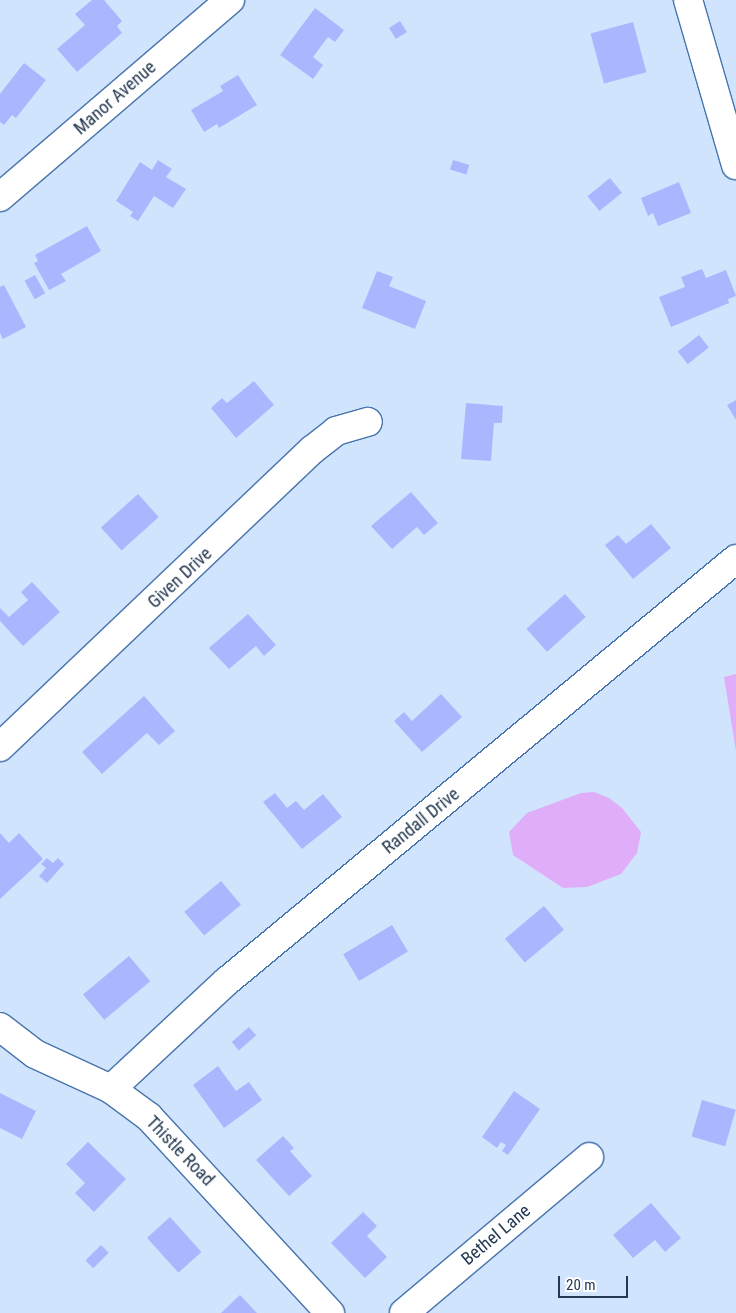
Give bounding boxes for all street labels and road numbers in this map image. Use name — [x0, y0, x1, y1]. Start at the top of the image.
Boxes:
street label: Manor Avenue — [70, 57, 160, 139]
street label: Given Drive — [144, 543, 216, 613]
street label: Randall Drive — [378, 783, 464, 859]
street label: Thistle Road — [141, 1112, 219, 1190]
street label: Bethel Lane — [457, 1200, 535, 1270]

